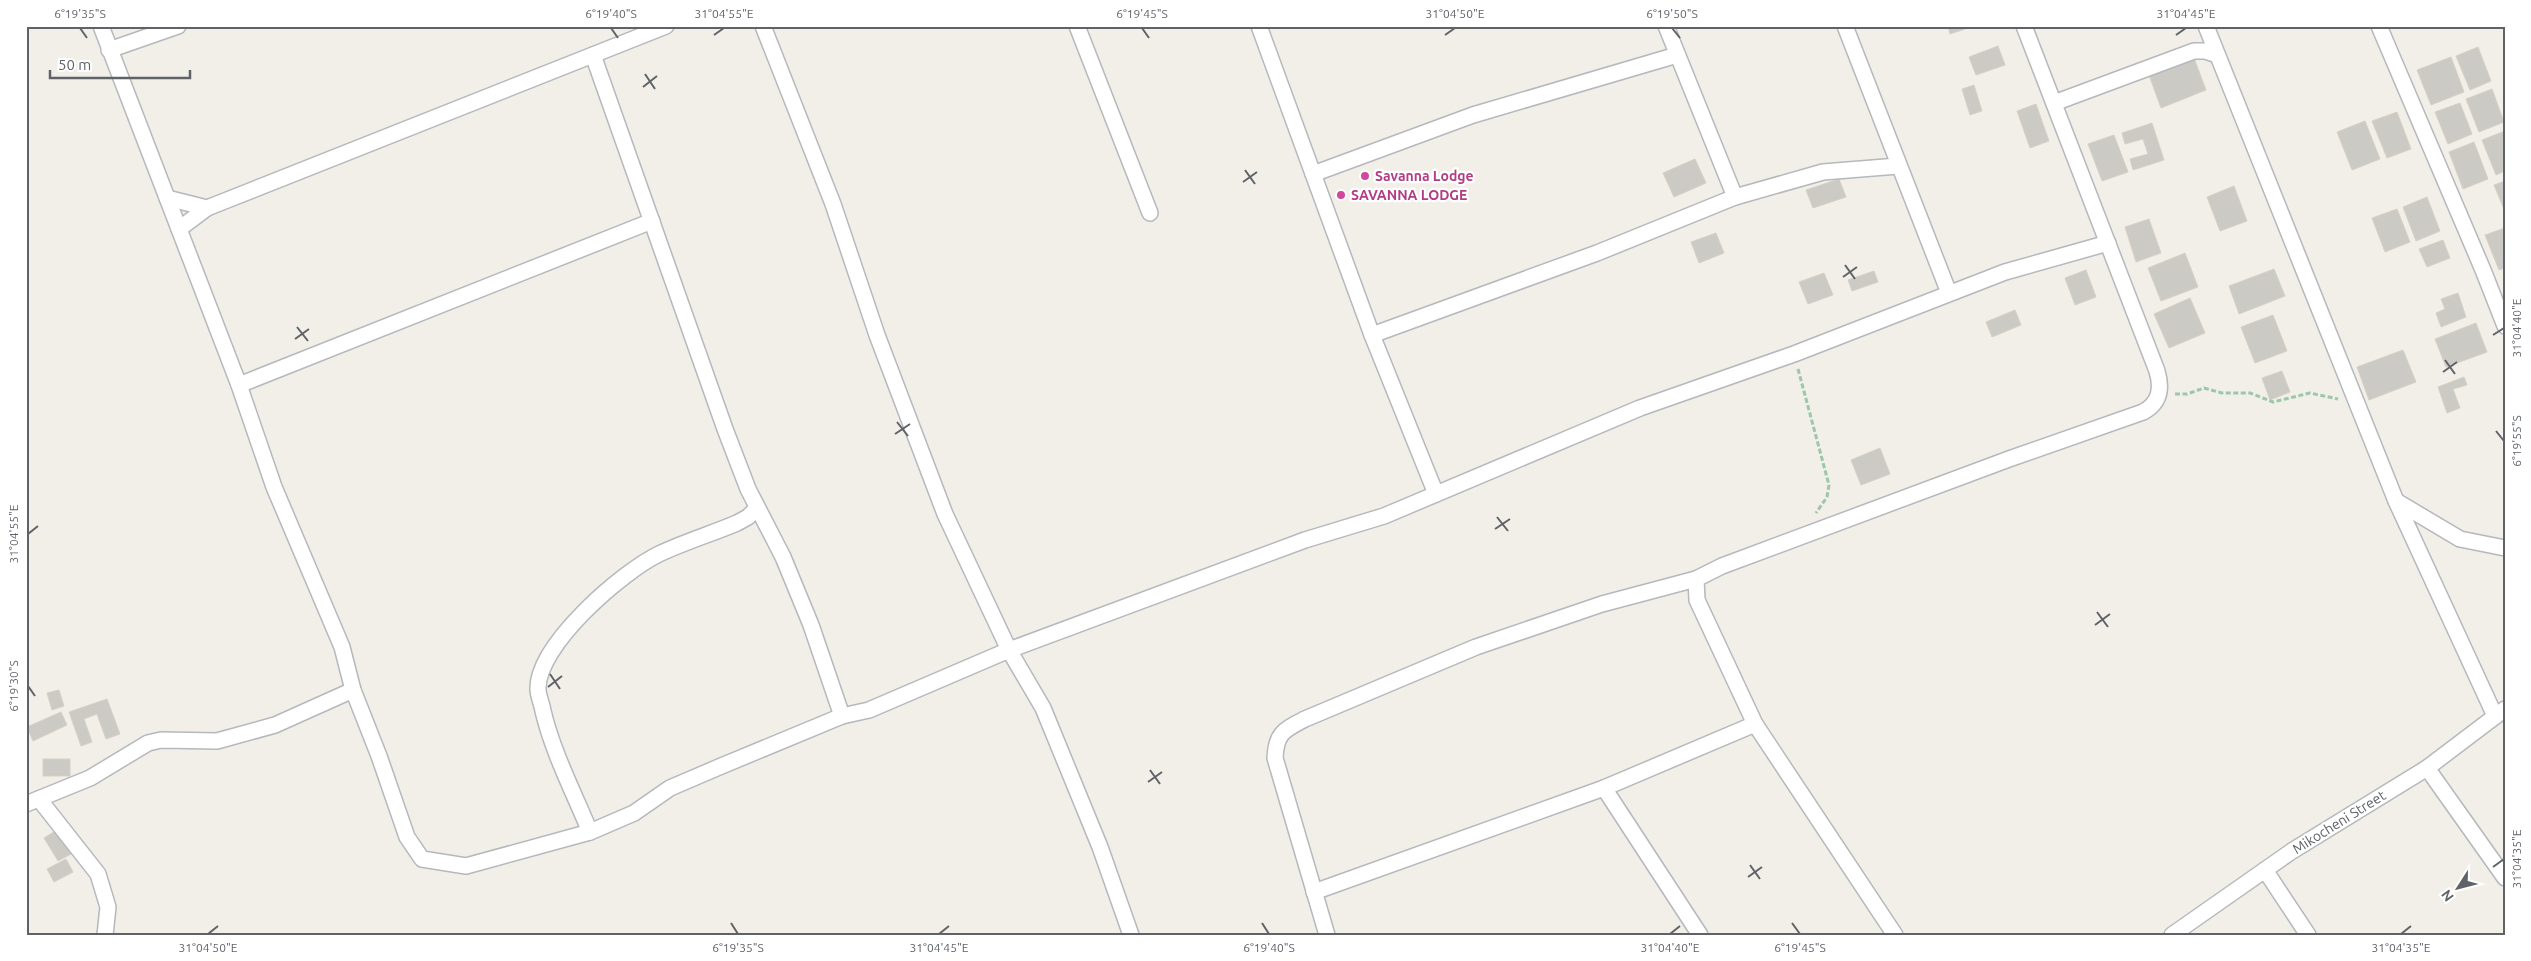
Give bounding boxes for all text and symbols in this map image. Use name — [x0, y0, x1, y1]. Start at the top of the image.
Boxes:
text: 6°19'35"S — [54, 7, 106, 20]
text: 6°19'40"S — [585, 7, 637, 20]
text: 31°04'55"E — [695, 7, 754, 20]
text: 6°19'45"S — [1116, 7, 1168, 20]
text: 31°04'50"E — [1426, 7, 1485, 20]
text: 6°19'50"S — [1646, 7, 1698, 20]
text: 31°04'45"E — [2157, 7, 2216, 20]
scale bar — [50, 48, 190, 80]
text: 50 m — [58, 56, 91, 73]
place label: Savanna Lodge — [1375, 168, 1474, 184]
marker: Savanna Lodge — [1359, 170, 1371, 182]
place label: SAVANNA LODGE — [1351, 187, 1467, 203]
marker: SAVANNA LODGE — [1335, 189, 1347, 201]
text: 31°04'40"E — [2510, 298, 2523, 357]
text: 6°19'55"S — [2510, 415, 2523, 467]
text: 31°04'55"E — [7, 504, 20, 563]
text: 6°19'30"S — [7, 660, 20, 712]
street label: Mikocheni Street — [2290, 787, 2389, 857]
text: 31°04'35"E — [2510, 829, 2523, 888]
north arrow — [2434, 864, 2484, 914]
text: N — [2438, 887, 2457, 905]
text: 31°04'50"E — [179, 941, 238, 954]
text: 6°19'35"S — [712, 941, 764, 954]
text: 31°04'45"E — [910, 941, 969, 954]
text: 6°19'40"S — [1243, 941, 1295, 954]
text: 31°04'40"E — [1641, 941, 1700, 954]
text: 6°19'45"S — [1774, 941, 1826, 954]
text: 31°04'35"E — [2372, 941, 2431, 954]

